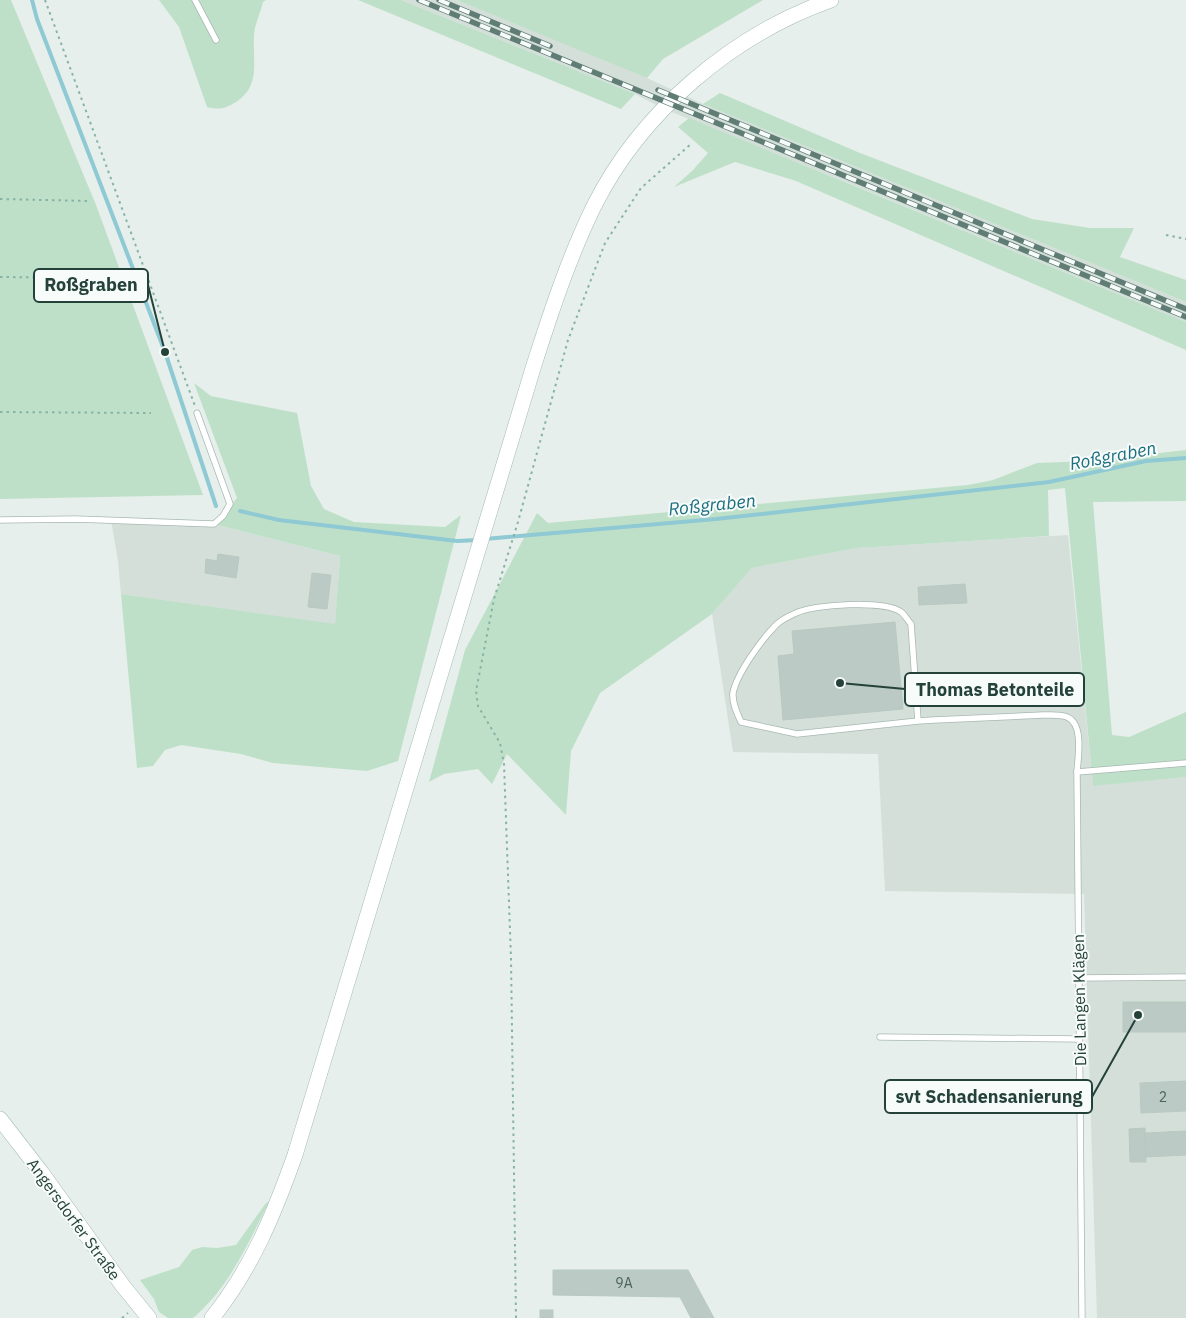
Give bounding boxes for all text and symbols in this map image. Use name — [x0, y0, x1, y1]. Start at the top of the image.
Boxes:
callout: Roßgraben — [34, 269, 148, 302]
text: Roßgraben — [44, 273, 138, 296]
water label: Roßgraben — [1068, 436, 1158, 475]
water label: Roßgraben — [667, 488, 757, 521]
callout: Thomas Betonteile — [905, 673, 1084, 706]
text: Thomas Betonteile — [916, 678, 1074, 701]
street label: Die Langen Klägen — [1068, 934, 1090, 1066]
callout: svt Schadensanierung — [885, 1080, 1092, 1113]
text: svt Schadensanierung — [896, 1085, 1083, 1108]
house number: 2 — [1159, 1088, 1167, 1106]
street label: Angersdorfer Straße — [23, 1154, 125, 1284]
house number: 9A — [615, 1274, 633, 1292]

